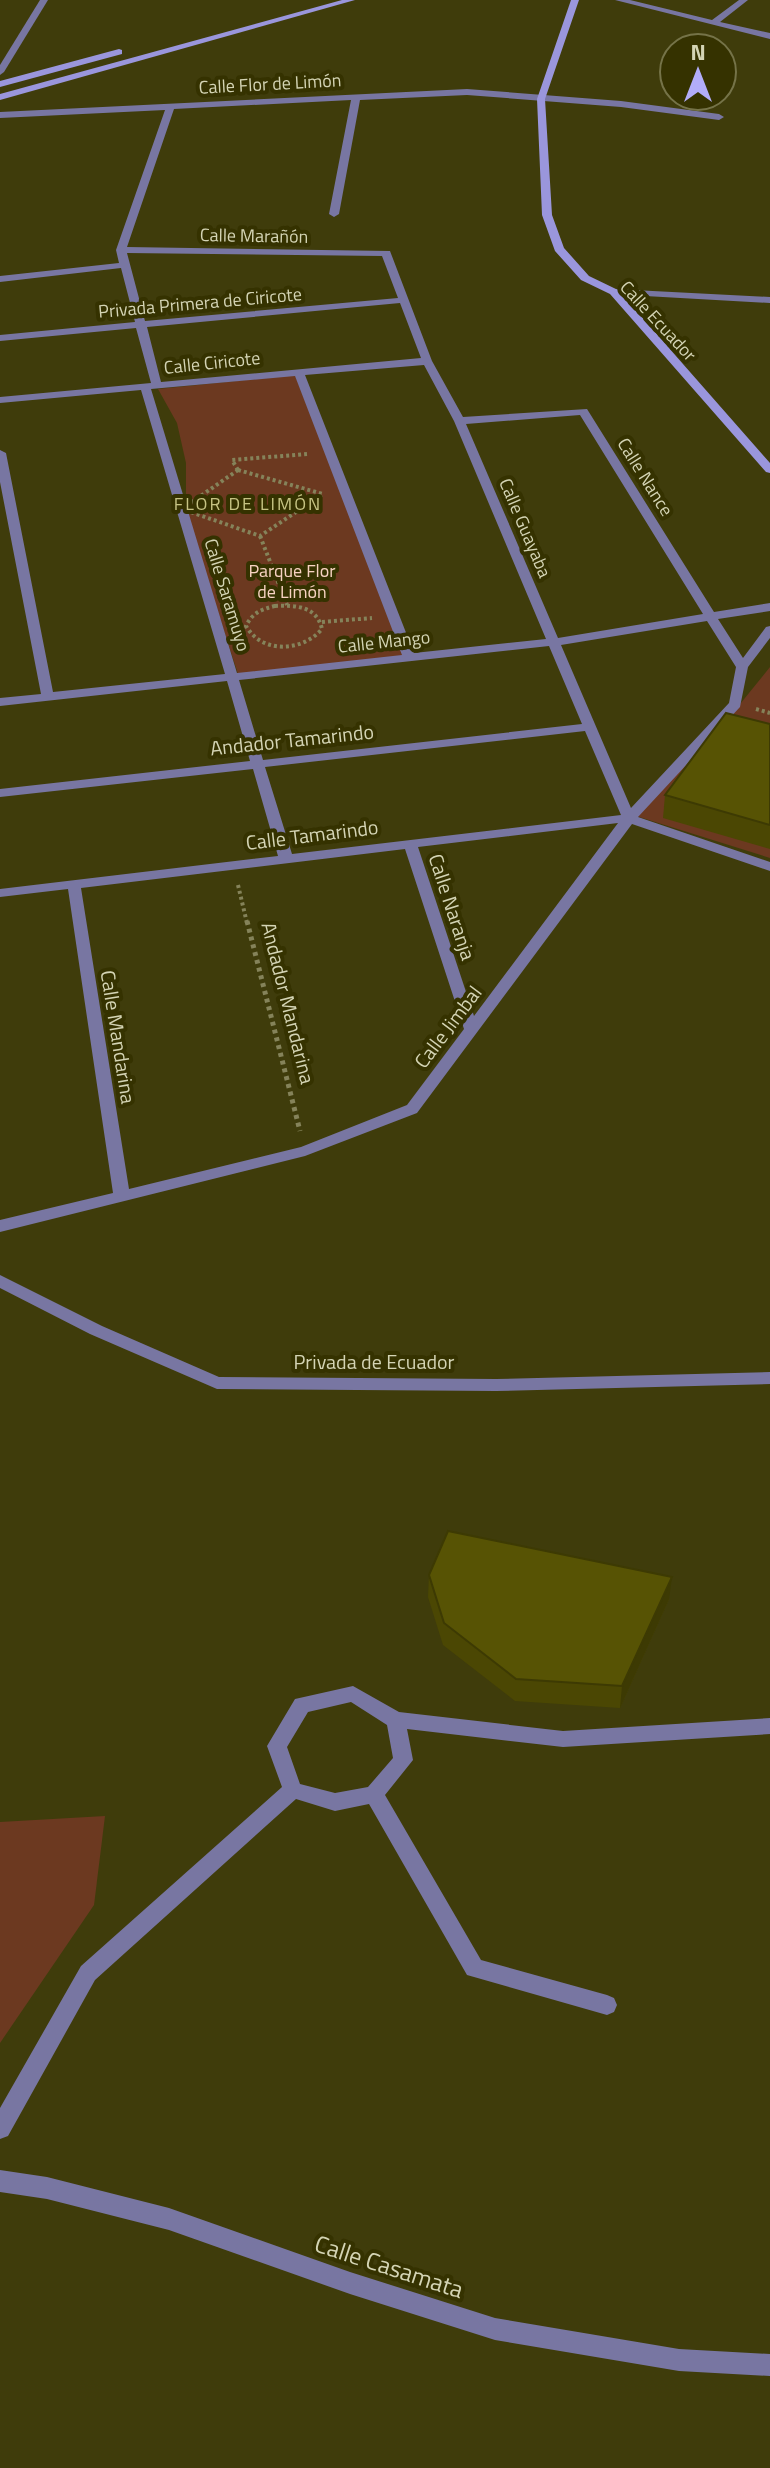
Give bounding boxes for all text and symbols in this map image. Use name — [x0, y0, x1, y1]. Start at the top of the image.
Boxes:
north arrow — [658, 32, 738, 112]
text: N — [690, 35, 706, 69]
street label: Calle Flor de Limón — [198, 66, 342, 101]
street label: Calle Marañón — [200, 221, 308, 250]
street label: Calle Ecuador — [614, 274, 703, 367]
street label: Privada Primera de Ciricote — [97, 280, 303, 325]
street label: Calle Ciricote — [162, 344, 261, 381]
street label: Calle Nance — [611, 432, 680, 521]
street label: Calle Guayaba — [492, 474, 559, 582]
district label: FLOR DE LIMÓN — [174, 490, 322, 517]
street label: Calle Saramuyo — [197, 535, 257, 655]
park label: Parque Flor de Limón — [248, 557, 336, 605]
street label: Calle Mango — [336, 623, 431, 660]
street label: Andador Tamarindo — [209, 715, 375, 764]
street label: Calle Tamarindo — [244, 811, 380, 858]
street label: Calle Naranja — [421, 850, 484, 964]
street label: Andador Mandarina — [253, 919, 324, 1087]
street label: Calle Mandarina — [93, 968, 144, 1106]
street label: Calle Jimbal — [406, 979, 489, 1075]
street label: Privada de Ecuador — [293, 1346, 455, 1377]
street label: Calle Casamata — [310, 2225, 468, 2307]

